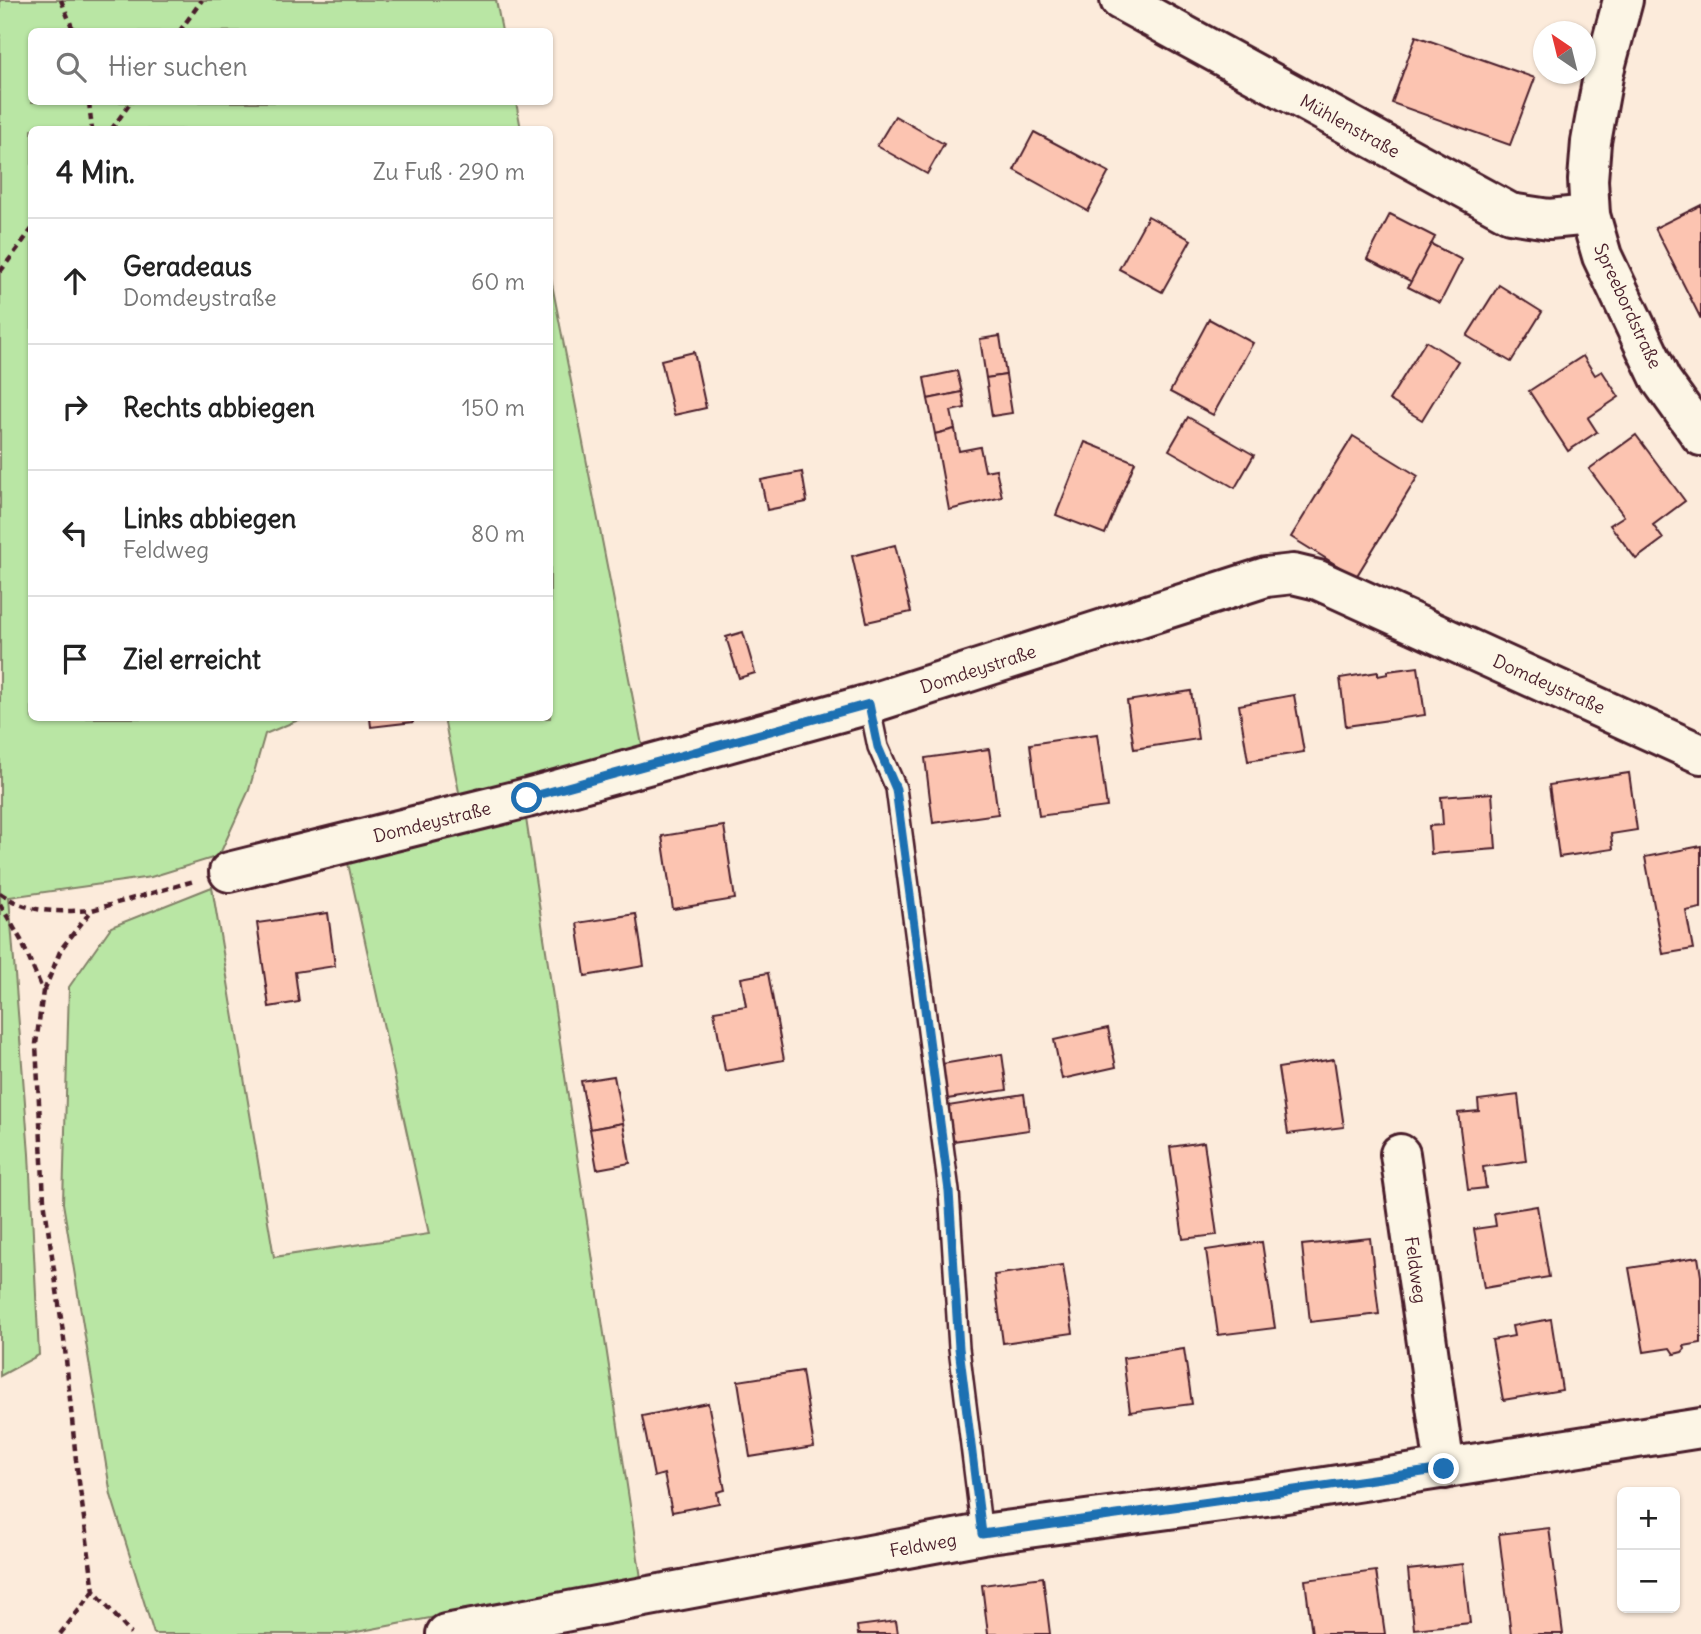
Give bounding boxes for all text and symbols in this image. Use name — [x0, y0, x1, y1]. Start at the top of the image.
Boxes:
north arrow — [1533, 21, 1596, 84]
search box — [28, 28, 553, 105]
icon: search — [52, 48, 90, 86]
text: Hier suchen — [108, 50, 248, 83]
street label: Mühlenstraße — [1296, 89, 1404, 163]
text: 4 Min. — [56, 153, 135, 191]
text: Zu Fuß · 290 m — [373, 157, 525, 186]
street label: Spreebordstraße — [1589, 240, 1667, 372]
text: Geradeaus — [123, 250, 252, 283]
icon: ahead — [56, 262, 94, 300]
text: 60 m — [471, 267, 525, 296]
text: Domdeystraße — [123, 283, 277, 312]
icon: right — [56, 388, 94, 426]
text: Rechts abbiegen — [123, 391, 315, 424]
text: 150 m — [462, 393, 525, 422]
text: Links abbiegen — [123, 502, 296, 535]
icon: left — [56, 514, 94, 552]
text: 80 m — [471, 519, 525, 548]
text: Feldweg — [123, 535, 209, 564]
street label: Domdeystraße — [917, 639, 1039, 699]
icon: arrive — [56, 640, 94, 678]
text: Ziel erreicht — [123, 643, 261, 676]
street label: Domdeystraße — [1489, 649, 1609, 719]
route start — [511, 782, 542, 813]
street label: Domdeystraße — [371, 796, 493, 848]
street label: Feldweg — [1400, 1235, 1432, 1305]
route end — [1428, 1453, 1459, 1484]
map controls — [1617, 1487, 1680, 1613]
button: + — [1617, 1487, 1680, 1550]
street label: Feldweg — [888, 1528, 958, 1562]
button: − — [1617, 1550, 1680, 1613]

